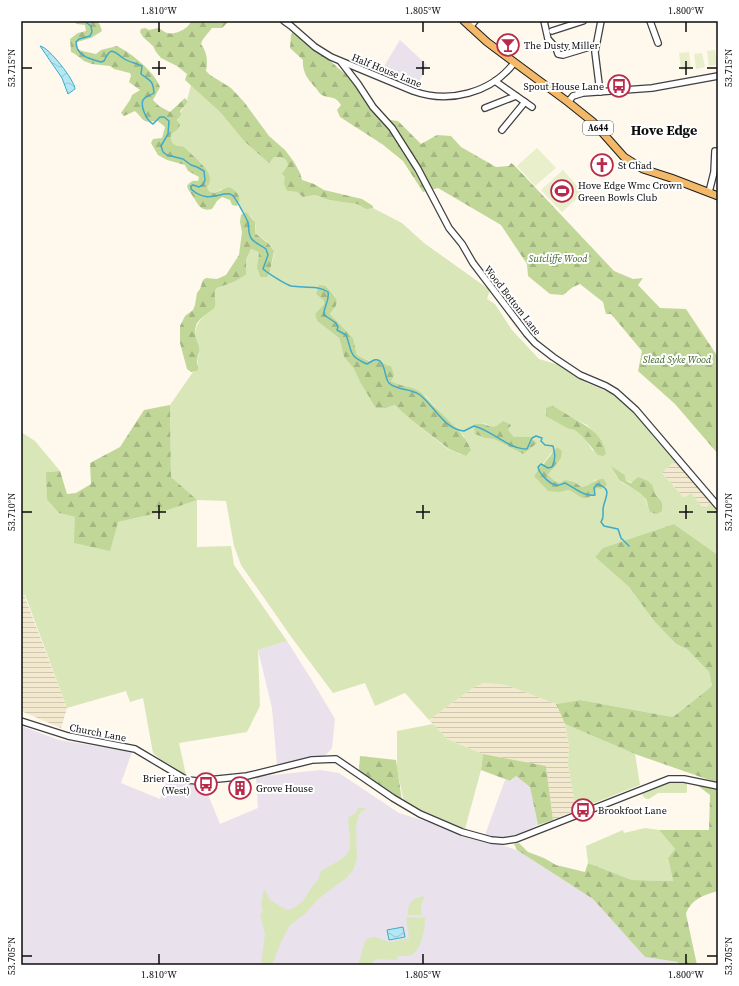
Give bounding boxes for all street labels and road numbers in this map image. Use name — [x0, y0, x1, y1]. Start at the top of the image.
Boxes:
street label: Half House Lane — [350, 50, 424, 90]
road number: A644 — [583, 121, 613, 135]
street label: Wood Bottom Lane — [481, 263, 544, 338]
street label: Church Lane — [68, 721, 127, 744]

